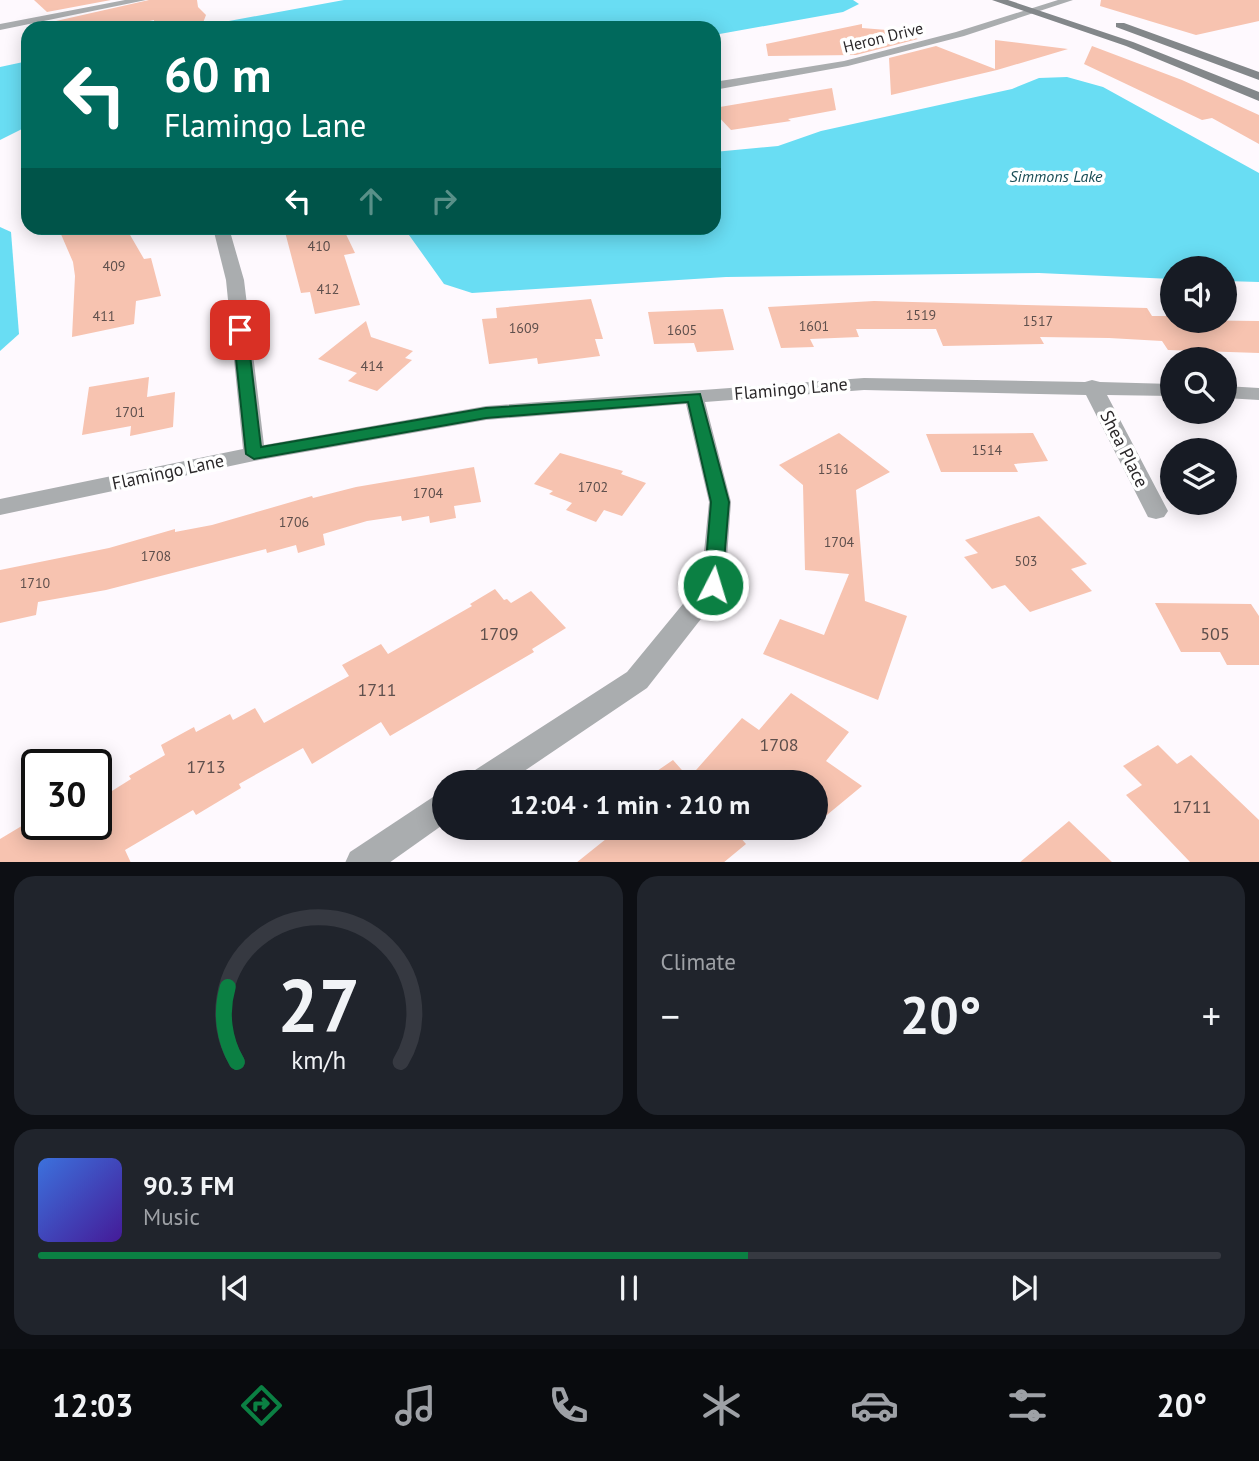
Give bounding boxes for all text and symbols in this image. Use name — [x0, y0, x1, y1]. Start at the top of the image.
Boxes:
street label: Heron Drive — [841, 17, 925, 57]
text: 60 m — [164, 42, 271, 106]
icon: left — [49, 49, 140, 140]
text: Flamingo Lane — [164, 104, 366, 146]
water label: Simmons Lake — [1010, 166, 1103, 186]
icon: left — [279, 182, 317, 220]
icon: ahead — [352, 182, 390, 220]
icon: right — [425, 182, 463, 220]
house number: 410 — [308, 237, 331, 255]
map controls — [1160, 256, 1237, 515]
button: sound — [1160, 256, 1237, 333]
house number: 409 — [103, 257, 125, 275]
house number: 412 — [317, 280, 339, 298]
pin — [210, 300, 270, 360]
house number: 1519 — [906, 306, 936, 324]
house number: 411 — [93, 307, 115, 325]
icon: arrive — [221, 311, 259, 349]
house number: 1517 — [1023, 312, 1053, 330]
house number: 1601 — [799, 317, 829, 335]
house number: 1609 — [509, 319, 539, 337]
house number: 1605 — [667, 321, 697, 339]
button: search — [1160, 347, 1237, 424]
house number: 414 — [361, 357, 384, 375]
street label: Flamingo Lane — [733, 372, 849, 405]
house number: 1701 — [115, 403, 145, 421]
street label: Shea Place — [1095, 406, 1154, 491]
button: layers — [1160, 438, 1237, 515]
house number: 1514 — [972, 441, 1003, 459]
street label: Flamingo Lane — [110, 448, 226, 495]
house number: 1516 — [818, 460, 848, 478]
house number: 1702 — [578, 478, 608, 496]
house number: 1704 — [413, 484, 444, 502]
house number: 1706 — [279, 513, 309, 531]
house number: 1704 — [824, 533, 855, 551]
house number: 1708 — [141, 547, 171, 565]
position arrow — [676, 548, 750, 622]
house number: 503 — [1015, 552, 1037, 570]
house number: 1710 — [20, 574, 51, 592]
house number: 1709 — [479, 622, 519, 645]
house number: 505 — [1200, 622, 1230, 645]
house number: 1711 — [357, 678, 397, 701]
house number: 1708 — [759, 733, 799, 756]
speed limit sign: 30 — [21, 749, 112, 840]
house number: 1713 — [186, 755, 226, 778]
text: 12:04 · 1 min · 210 m — [510, 788, 750, 821]
house number: 1711 — [1172, 795, 1212, 818]
text: Climate — [661, 947, 736, 976]
text: 27 — [277, 958, 360, 1052]
text: 20° — [900, 981, 982, 1048]
text: − — [661, 991, 680, 1040]
text: + — [1202, 991, 1221, 1040]
text: km/h — [291, 1043, 346, 1075]
text: 90.3 FM — [143, 1169, 234, 1202]
text: Music — [143, 1202, 200, 1231]
icon: previous — [216, 1269, 254, 1307]
icon: pause — [610, 1269, 648, 1307]
icon: next — [1005, 1269, 1043, 1307]
icon: directions — [237, 1381, 286, 1430]
icon: music — [391, 1381, 440, 1430]
icon: phone — [544, 1381, 593, 1430]
icon: climate — [697, 1381, 746, 1430]
icon: car — [850, 1381, 899, 1430]
icon: filters — [1003, 1381, 1052, 1430]
text: 12:03 — [52, 1384, 133, 1426]
text: 20° — [1157, 1384, 1207, 1426]

